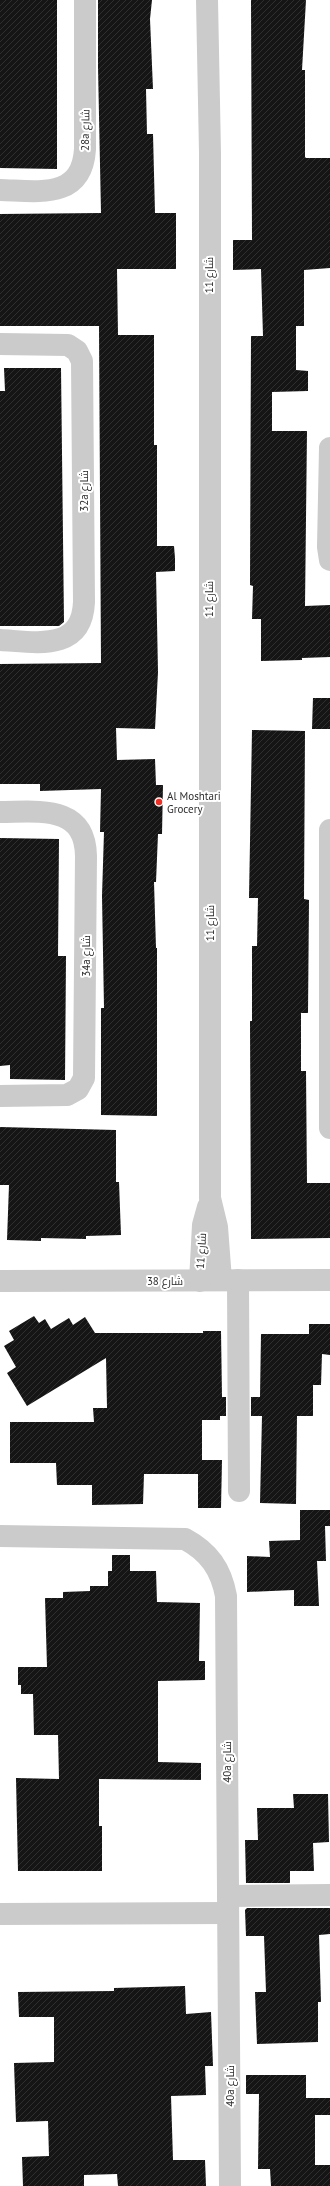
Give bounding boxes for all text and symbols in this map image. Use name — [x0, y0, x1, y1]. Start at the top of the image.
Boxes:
street label: 28a شارع — [78, 109, 93, 151]
street label: شارع 11 — [202, 257, 217, 293]
street label: 32a شارع — [77, 470, 92, 512]
street label: شارع 11 — [202, 581, 217, 617]
place label: Al Moshtari Grocery — [167, 789, 221, 816]
marker: Al Moshtari Grocery — [154, 797, 164, 807]
street label: شارع 11 — [203, 905, 218, 941]
street label: 34a شارع — [79, 935, 94, 977]
street label: شارع 11 — [193, 1232, 210, 1270]
street label: شارع 38 — [147, 1274, 183, 1289]
street label: 40a شارع — [220, 1741, 235, 1783]
street label: 40a شارع — [223, 2065, 238, 2107]

